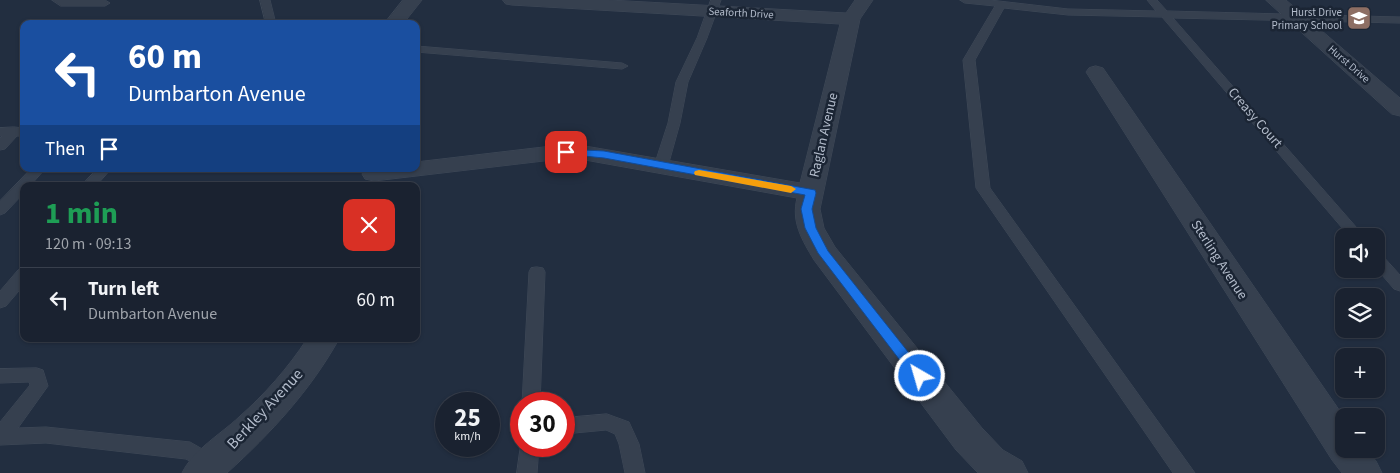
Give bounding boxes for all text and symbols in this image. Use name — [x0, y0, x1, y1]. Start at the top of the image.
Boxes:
street label: Seaforth Drive — [708, 4, 775, 22]
place label: Hurst Drive Primary School — [1272, 5, 1343, 33]
school or university icon: Hurst Drive Primary School — [1346, 5, 1372, 31]
text: 60 m — [128, 32, 202, 82]
icon: left — [45, 40, 110, 105]
street label: Hurst Drive — [1325, 42, 1374, 87]
text: Dumbarton Avenue — [128, 78, 306, 110]
street label: Creasy Court — [1223, 83, 1287, 153]
street label: Raglan Avenue — [805, 91, 843, 179]
pin — [545, 131, 587, 173]
icon: arrive — [95, 135, 123, 163]
text: Then — [45, 136, 85, 163]
icon: arrive — [552, 138, 580, 166]
text: 1 min — [45, 192, 118, 235]
button: close — [343, 199, 395, 251]
street label: Sterling Avenue — [1186, 216, 1252, 304]
map controls — [1335, 228, 1385, 458]
button: sound — [1335, 228, 1385, 278]
text: 120 m · 09:13 — [45, 233, 132, 255]
text: Turn left — [88, 276, 159, 303]
icon: left — [45, 286, 73, 314]
text: 60 m — [357, 287, 395, 314]
button: layers — [1335, 288, 1385, 338]
text: Dumbarton Avenue — [88, 303, 217, 325]
button: + — [1335, 348, 1385, 398]
position arrow — [893, 349, 945, 401]
street label: Berkley Avenue — [222, 364, 308, 454]
speed limit sign: 30 — [510, 392, 575, 457]
text: 25 — [454, 400, 481, 436]
button: − — [1335, 408, 1385, 458]
text: km/h — [454, 428, 481, 445]

